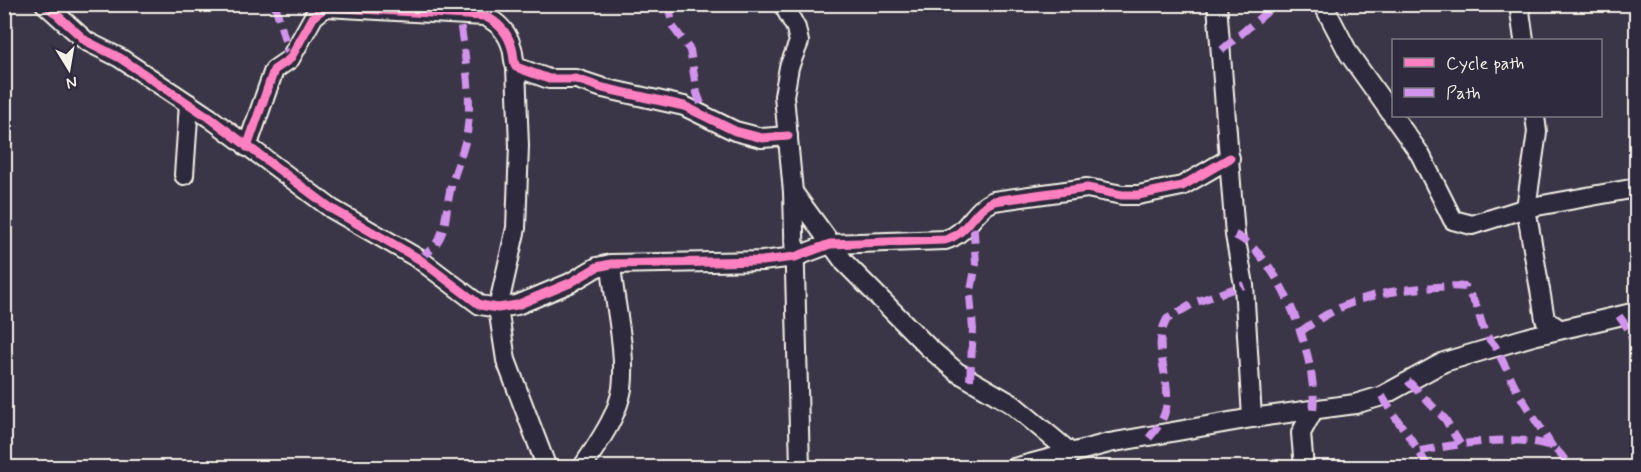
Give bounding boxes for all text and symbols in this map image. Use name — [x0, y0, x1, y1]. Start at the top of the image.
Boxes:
north arrow — [39, 39, 99, 99]
legend — [1392, 39, 1602, 117]
text: Cycle path — [1446, 52, 1524, 76]
text: N — [64, 71, 79, 94]
text: Path — [1446, 82, 1481, 106]

